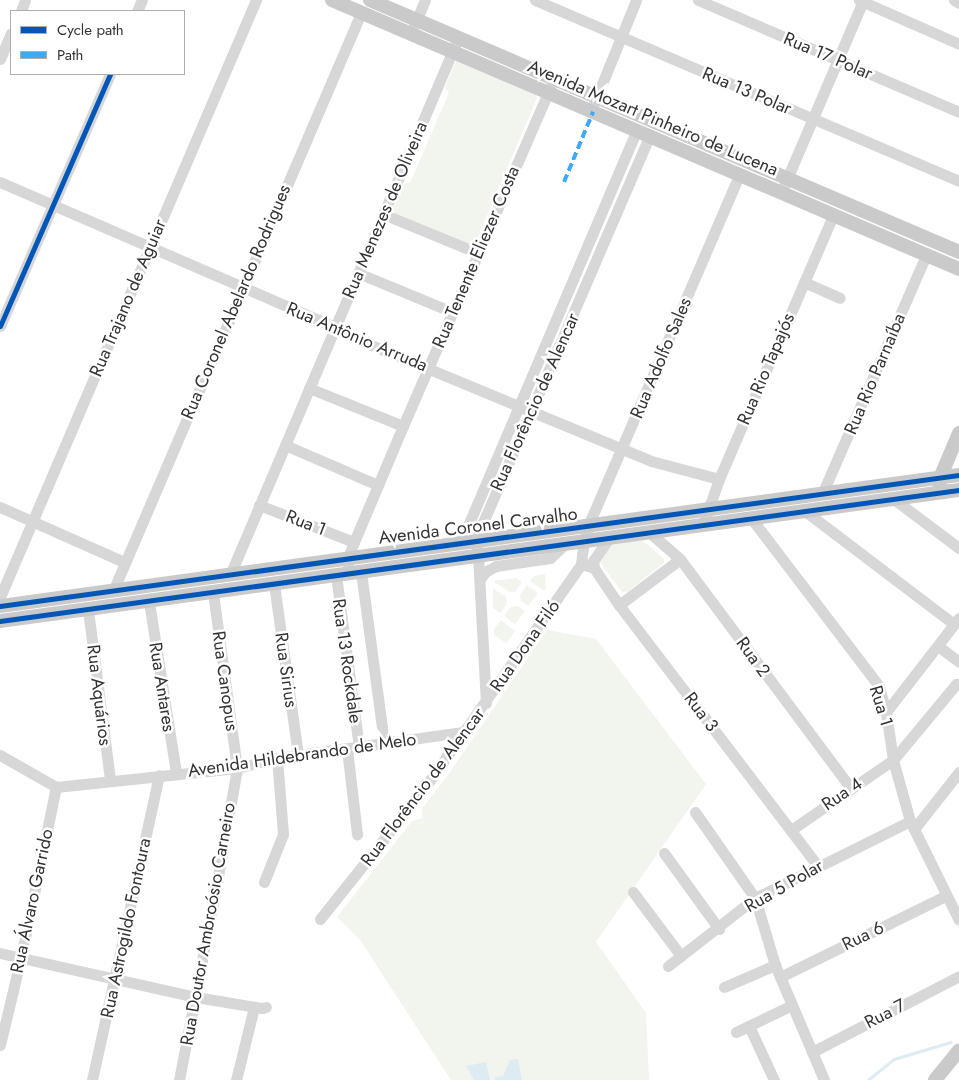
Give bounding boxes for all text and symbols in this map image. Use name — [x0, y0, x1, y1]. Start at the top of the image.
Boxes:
legend — [10, 10, 185, 75]
text: Cycle path — [57, 19, 124, 41]
street label: Rua 17 Polar — [780, 28, 876, 84]
text: Path — [57, 44, 83, 66]
street label: Avenida Mozart Pinheiro de Lucena — [525, 55, 781, 181]
street label: Rua 13 Polar — [699, 62, 795, 120]
street label: Rua Menezes de Oliveira — [338, 118, 432, 302]
street label: Rua Tenente Eliezer Costa — [428, 163, 524, 351]
street label: Rua Coronel Abelardo Rodrigues — [177, 181, 295, 423]
street label: Rua Trajano de Aguiar — [85, 216, 171, 380]
street label: Rua Adolfo Sales — [626, 294, 696, 422]
street label: Rua Antônio Arruda — [283, 298, 431, 376]
street label: Rua Florêncio de Alencar — [486, 310, 584, 494]
street label: Rua Rio Tapajós — [733, 310, 799, 428]
street label: Rua Rio Parnaíba — [840, 310, 910, 438]
street label: Avenida Coronel Carvalho — [377, 503, 579, 549]
street label: Rua 1 — [283, 505, 329, 541]
street label: Rua Dona Filó — [486, 596, 564, 696]
street label: Rua 13 Rockdale — [328, 597, 366, 725]
street label: Rua Canopus — [207, 630, 243, 732]
street label: Rua Sirius — [270, 631, 302, 709]
street label: Rua 2 — [731, 633, 775, 681]
street label: Rua Antares — [144, 641, 180, 733]
street label: Rua Aquários — [82, 643, 116, 747]
street label: Rua 1 — [865, 683, 897, 729]
street label: Rua 3 — [679, 688, 723, 736]
street label: Rua Florêncio de Alencar — [356, 704, 490, 870]
street label: Avenida Hildebrando de Melo — [186, 728, 418, 782]
street label: Rua 4 — [818, 773, 866, 815]
street label: Rua Doutor Ambroósio Carneiro — [176, 801, 240, 1047]
street label: Rua Álvaro Garrido — [6, 827, 58, 975]
street label: Rua Astrogildo Fontoura — [96, 836, 156, 1020]
street label: Rua 5 Polar — [741, 855, 827, 917]
street label: Rua 6 — [839, 917, 887, 955]
street label: Rua 7 — [861, 995, 909, 1033]

